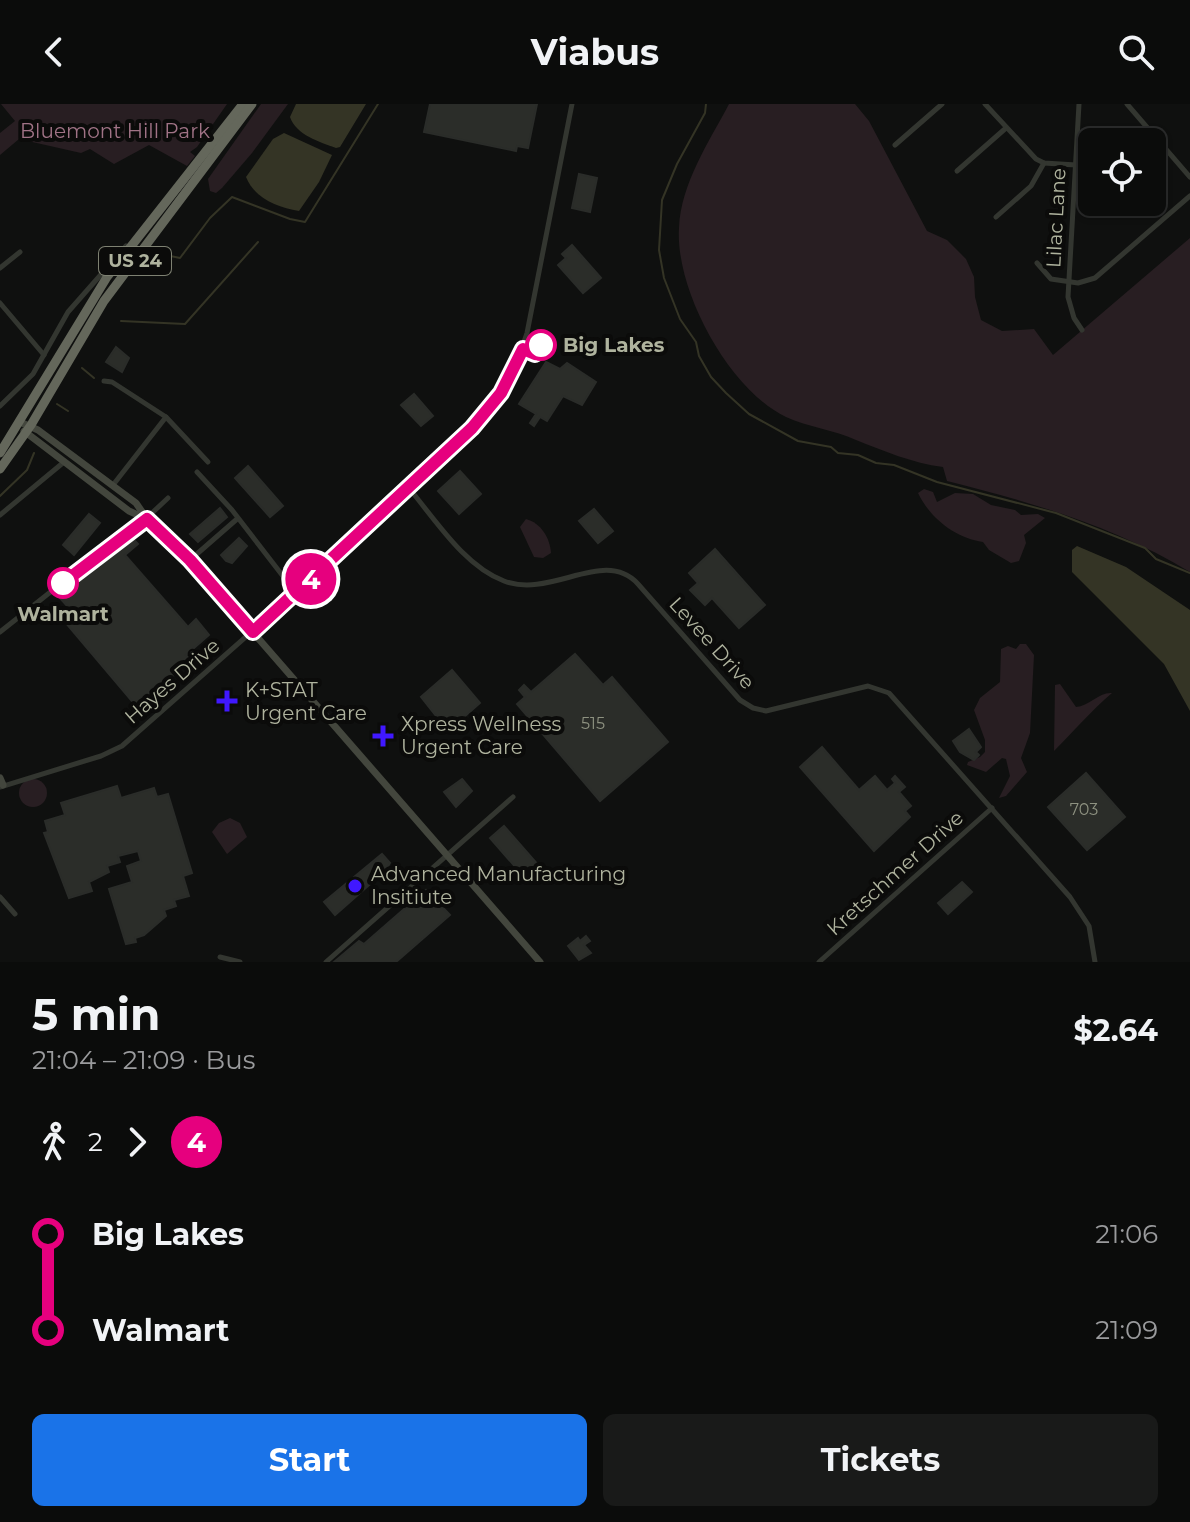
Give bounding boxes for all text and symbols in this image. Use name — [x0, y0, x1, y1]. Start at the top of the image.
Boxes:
icon: back — [32, 30, 76, 74]
text: Viabus — [531, 30, 659, 74]
icon: search — [1114, 30, 1158, 74]
park label: Bluemont Hill Park — [20, 119, 210, 143]
map controls — [1078, 128, 1166, 216]
button: locate — [1078, 128, 1166, 216]
street label: Lilac Lane — [1041, 167, 1071, 269]
road number: US 24 — [99, 247, 171, 275]
marker: Big Lakes — [526, 330, 556, 360]
place label: Big Lakes — [563, 333, 665, 357]
line badge: 4 — [285, 553, 337, 605]
text: 4 — [301, 562, 321, 596]
marker: Walmart — [48, 568, 78, 598]
street label: Levee Drive — [664, 592, 760, 694]
place label: Walmart — [17, 602, 109, 626]
street label: Hayes Drive — [120, 633, 224, 729]
place label: K+STAT Urgent Care — [245, 678, 367, 725]
marker: K+STAT Urgent Care — [216, 690, 238, 712]
place label: Xpress Wellness Urgent Care — [401, 712, 561, 759]
house number: 515 — [581, 714, 605, 733]
marker: Xpress Wellness Urgent Care — [372, 725, 394, 747]
house number: 703 — [1070, 800, 1098, 819]
street label: Kretschmer Drive — [822, 805, 968, 941]
place label: Advanced Manufacturing Insitiute — [371, 862, 626, 909]
marker: Advanced Manufacturing Insitiute — [346, 877, 364, 895]
text: 5 min — [32, 987, 160, 1041]
text: $2.64 — [1074, 1012, 1158, 1049]
text: 21:04 – 21:09 · Bus — [32, 1044, 255, 1076]
icon: walk — [32, 1120, 76, 1164]
icon: forward — [115, 1120, 159, 1164]
text: 4 — [187, 1125, 206, 1159]
text: 2 — [88, 1126, 103, 1158]
text: Big Lakes — [92, 1216, 244, 1253]
text: 21:06 — [1095, 1218, 1158, 1250]
text: Walmart — [92, 1312, 229, 1349]
text: 21:09 — [1095, 1314, 1158, 1346]
button: Start — [32, 1414, 587, 1506]
button: Tickets — [603, 1414, 1158, 1506]

